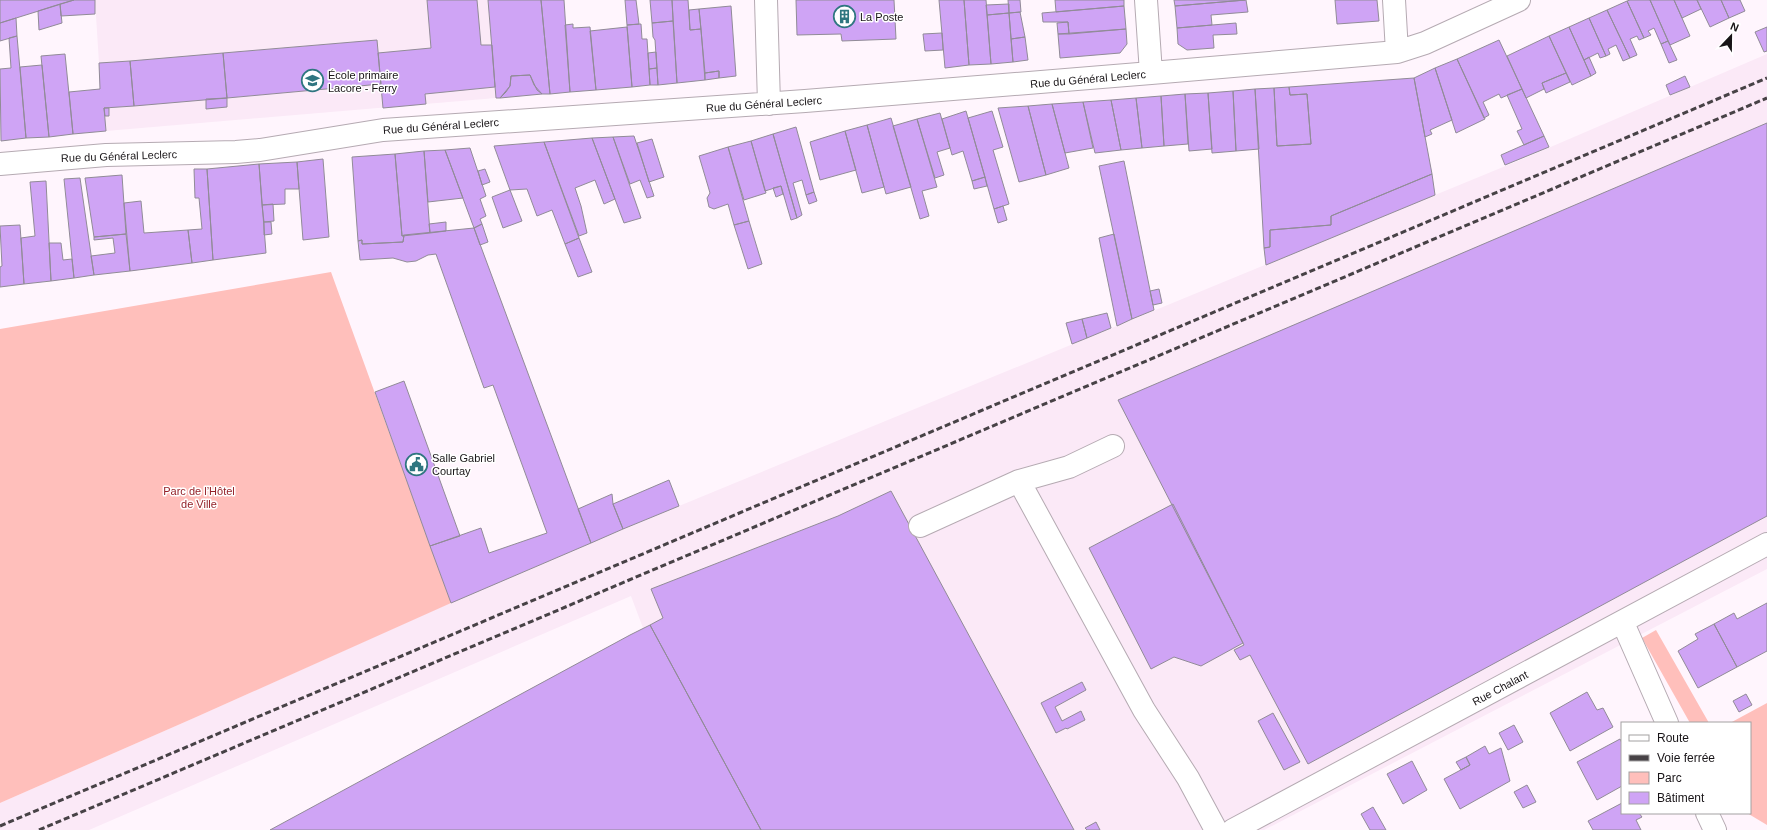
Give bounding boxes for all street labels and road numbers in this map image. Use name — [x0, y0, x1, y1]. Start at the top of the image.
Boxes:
street label: Rue du Général Leclerc — [1030, 68, 1147, 90]
street label: Rue du Général Leclerc — [706, 94, 823, 114]
street label: Rue du Général Leclerc — [383, 116, 500, 136]
street label: Rue du Général Leclerc — [61, 148, 178, 164]
street label: Rue Chalant — [1470, 668, 1530, 708]

